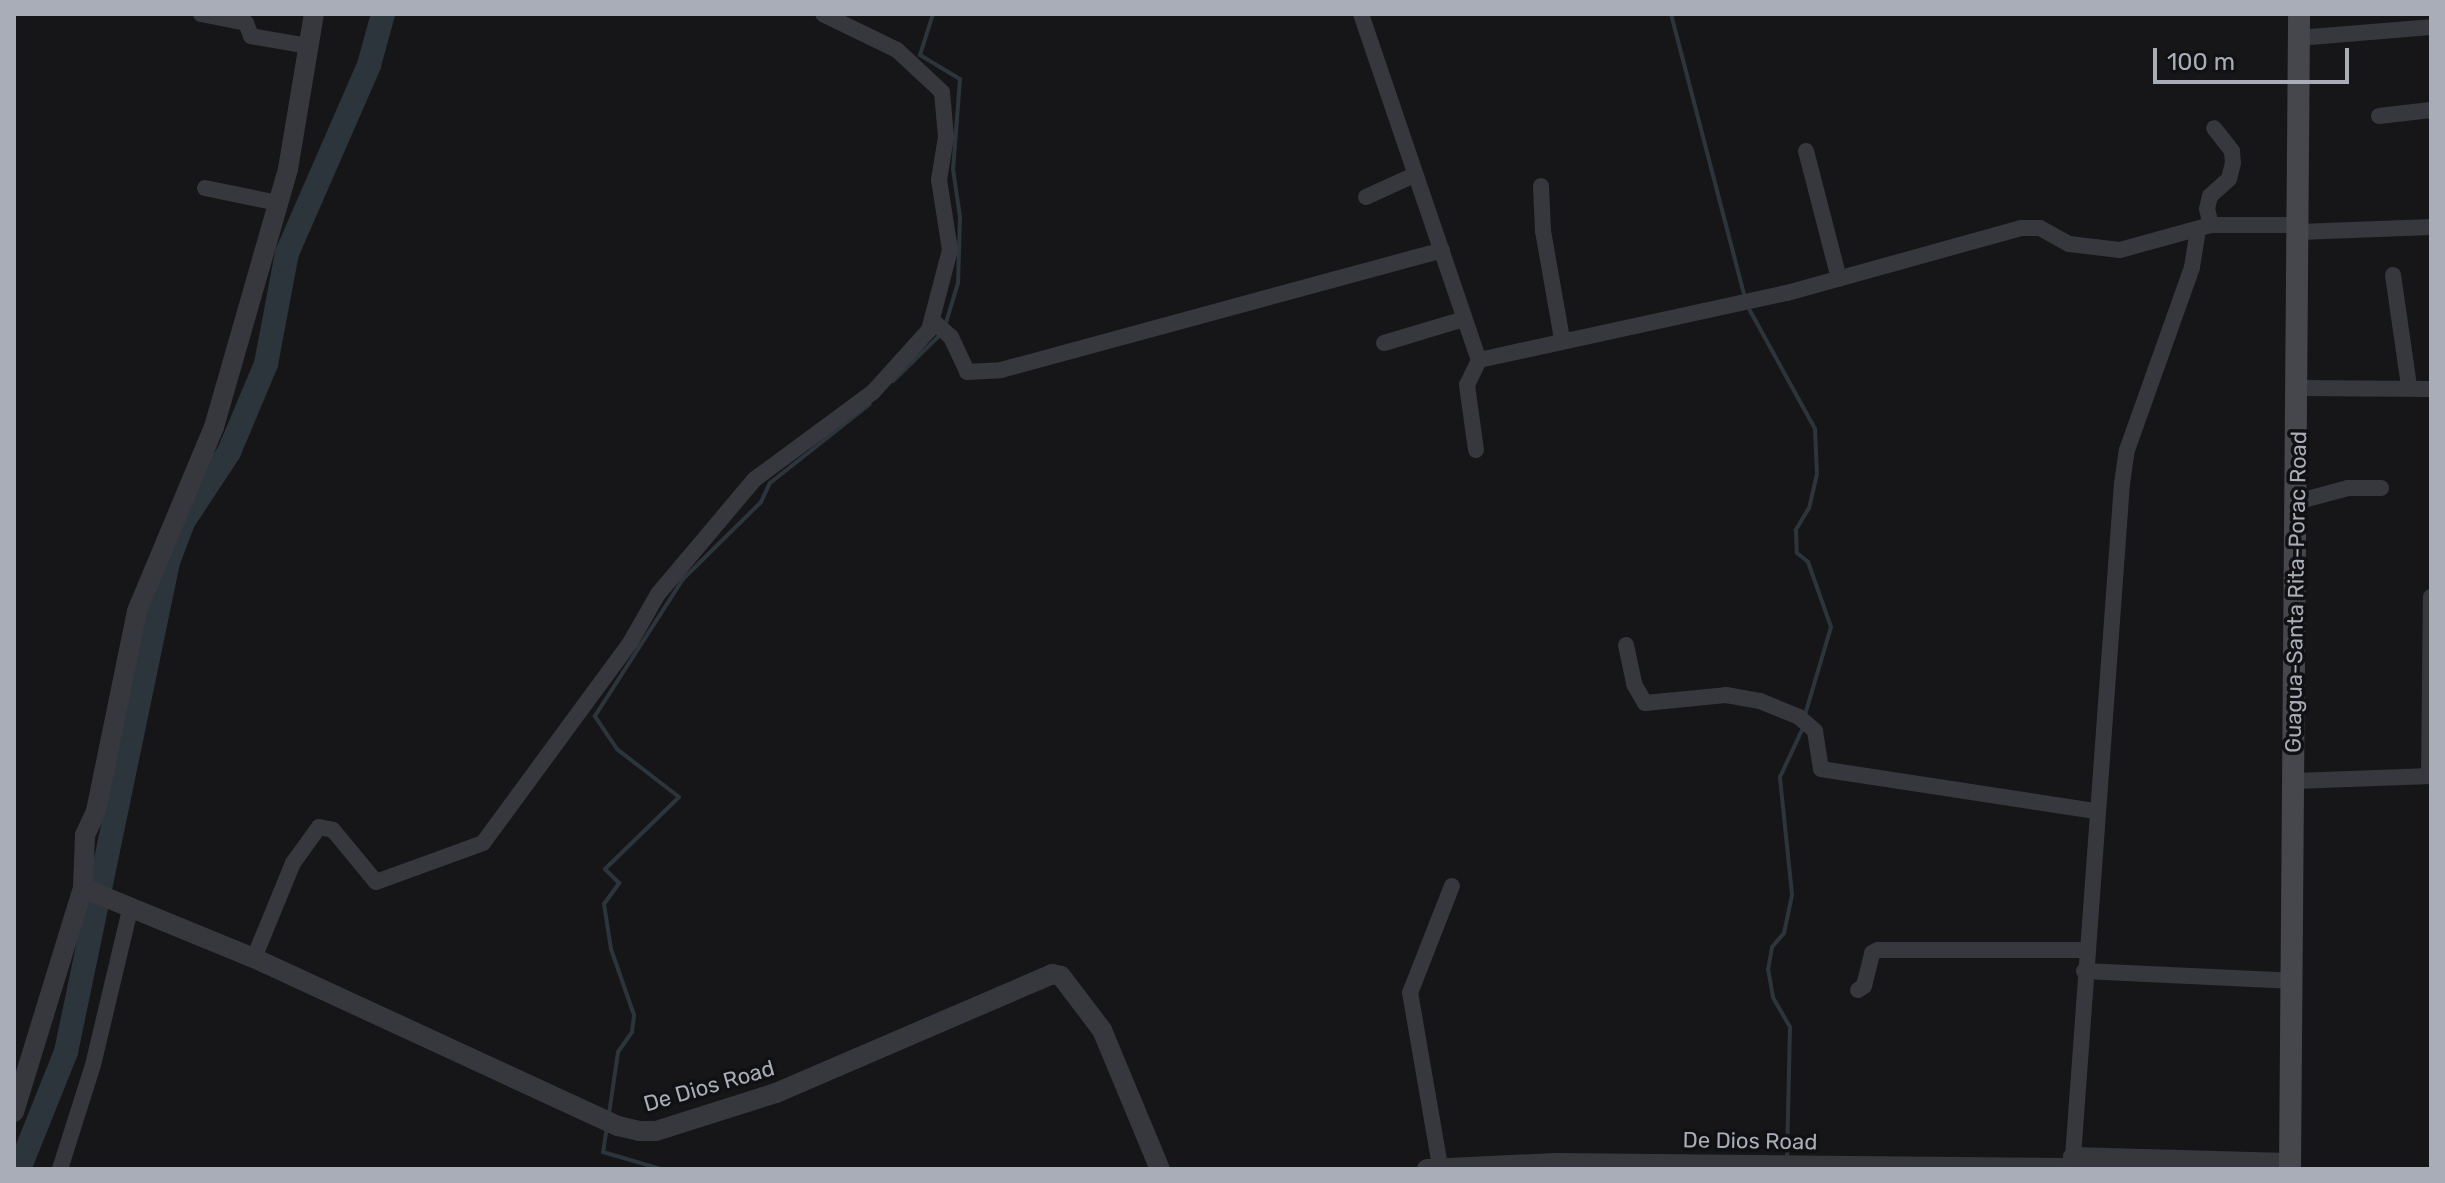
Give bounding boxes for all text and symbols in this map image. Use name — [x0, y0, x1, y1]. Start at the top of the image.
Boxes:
scale bar — [2157, 32, 2353, 82]
text: 100 m — [2167, 48, 2235, 76]
street label: Guagua-Santa Rita-Porac Road — [2280, 431, 2312, 753]
street label: De Dios Road — [641, 1055, 777, 1117]
street label: De Dios Road — [1682, 1127, 1818, 1155]

